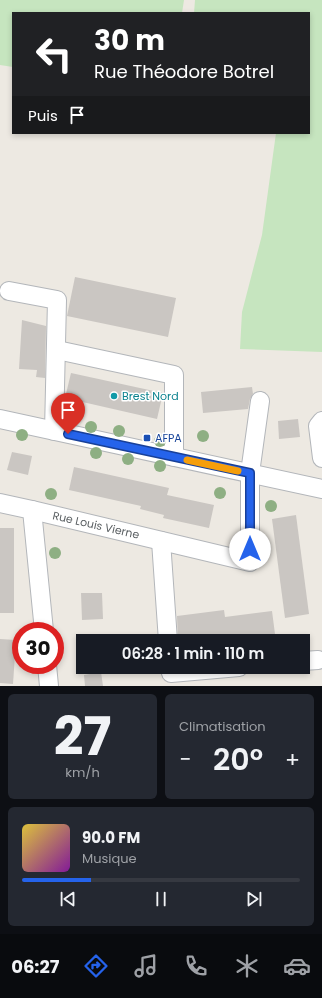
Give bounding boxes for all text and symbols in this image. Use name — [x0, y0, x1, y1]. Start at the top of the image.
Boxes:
text: 30 m — [94, 21, 165, 60]
icon: left — [28, 28, 80, 80]
text: Rue Théodore Botrel — [94, 59, 274, 84]
icon: arrive — [66, 104, 88, 126]
text: Puis — [28, 105, 58, 126]
place label: Brest Nord — [122, 388, 179, 404]
marker: Brest Nord — [109, 391, 119, 401]
pin — [51, 393, 85, 434]
icon: arrive — [57, 399, 79, 421]
place label: AFPA — [155, 430, 182, 446]
marker: AFPA — [142, 433, 152, 443]
street label: Rue Louis Vierne — [51, 507, 141, 543]
position arrow — [229, 528, 271, 570]
speed limit sign: 30 — [12, 622, 64, 674]
text: 06:28 · 1 min · 110 m — [122, 643, 264, 664]
text: 27 — [54, 700, 111, 773]
text: Climatisation — [179, 717, 266, 736]
text: 20° — [213, 738, 263, 781]
text: − — [179, 744, 191, 775]
text: + — [285, 744, 300, 775]
text: km/h — [65, 763, 100, 782]
text: 90.0 FM — [82, 827, 140, 848]
text: Musique — [82, 849, 137, 868]
icon: previous — [57, 888, 79, 910]
icon: pause — [150, 888, 172, 910]
icon: next — [243, 888, 265, 910]
icon: directions — [82, 952, 110, 980]
icon: music — [132, 952, 160, 980]
icon: phone — [182, 952, 210, 980]
icon: climate — [233, 952, 261, 980]
icon: car — [283, 952, 311, 980]
text: 06:27 — [11, 954, 59, 979]

